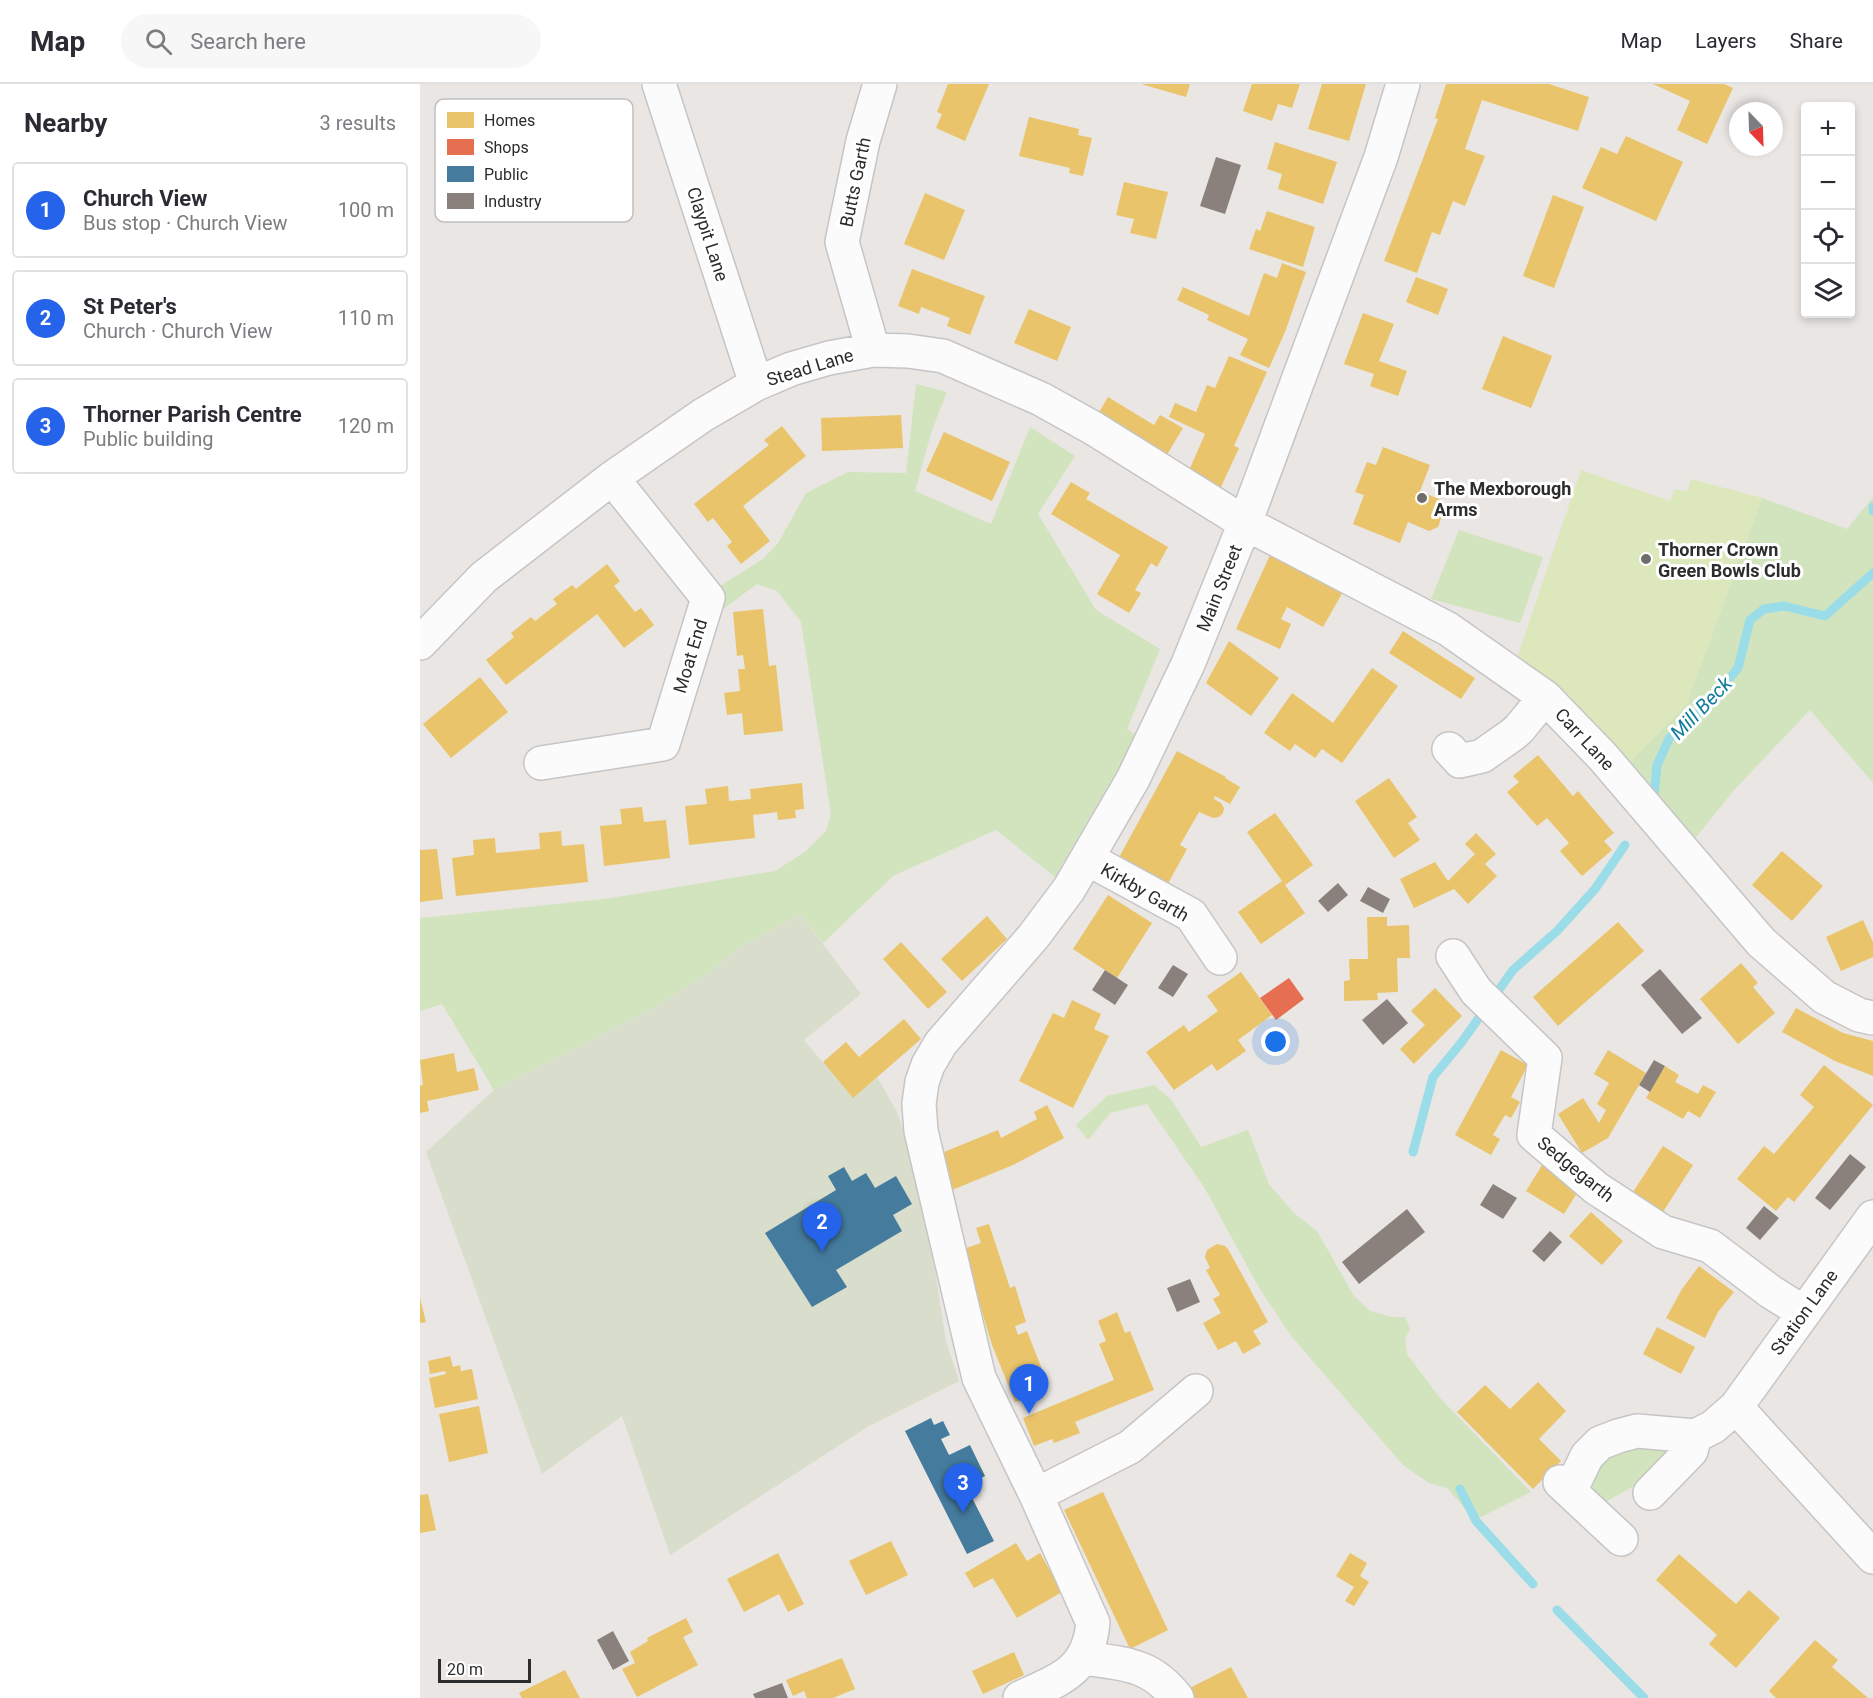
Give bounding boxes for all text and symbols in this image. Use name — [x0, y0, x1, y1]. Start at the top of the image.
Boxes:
search box — [121, 14, 541, 68]
text: Map — [30, 25, 85, 58]
icon: search — [142, 25, 175, 58]
text: Search here — [190, 29, 306, 54]
text: Map — [1620, 29, 1662, 53]
text: Layers — [1695, 29, 1756, 53]
text: Share — [1789, 29, 1843, 53]
legend — [435, 99, 633, 222]
north arrow — [1729, 102, 1783, 156]
map controls — [1801, 102, 1855, 318]
button: + — [1801, 102, 1855, 156]
text: Nearby — [24, 108, 107, 138]
text: 3 results — [320, 111, 396, 135]
text: Homes — [484, 111, 535, 130]
street label: Butts Garth — [835, 135, 875, 229]
text: Shops — [484, 138, 529, 157]
button: − — [1801, 156, 1855, 210]
text: Public — [484, 165, 528, 184]
street label: Claypit Lane — [683, 184, 733, 284]
text: Church View — [83, 186, 207, 211]
text: Industry — [484, 192, 542, 211]
text: 1 — [40, 198, 51, 222]
text: 100 m — [338, 198, 394, 222]
button: locate — [1801, 210, 1855, 264]
text: Bus stop · Church View — [83, 211, 288, 235]
button: layers — [1801, 264, 1855, 318]
text: St Peter's — [83, 294, 177, 319]
text: 2 — [40, 306, 51, 330]
text: 110 m — [338, 306, 394, 330]
text: Church · Church View — [83, 319, 273, 343]
street label: Stead Lane — [764, 344, 856, 390]
text: Thorner Parish Centre — [83, 402, 302, 427]
text: 3 — [40, 414, 51, 438]
text: 120 m — [338, 414, 394, 438]
text: Public building — [83, 427, 213, 451]
place label: The Mexborough Arms — [1434, 478, 1571, 520]
marker: The Mexborough Arms — [1415, 491, 1429, 505]
place label: Thorner Crown Green Bowls Club — [1658, 539, 1801, 581]
street label: Main Street — [1192, 541, 1246, 634]
marker: Thorner Crown Green Bowls Club — [1639, 552, 1653, 566]
street label: Moat End — [669, 616, 711, 696]
water label: Mill Beck — [1665, 671, 1738, 745]
street label: Carr Lane — [1551, 704, 1619, 774]
street label: Kirkby Garth — [1097, 858, 1193, 926]
your location — [1261, 1027, 1290, 1056]
street label: Sedgegarth — [1534, 1132, 1618, 1206]
pin: 2 — [802, 1202, 842, 1252]
street label: Station Lane — [1766, 1265, 1842, 1359]
pin: 1 — [1010, 1364, 1048, 1414]
pin: 3 — [944, 1464, 982, 1513]
scale bar — [438, 1656, 531, 1684]
text: 20 m — [447, 1660, 483, 1679]

